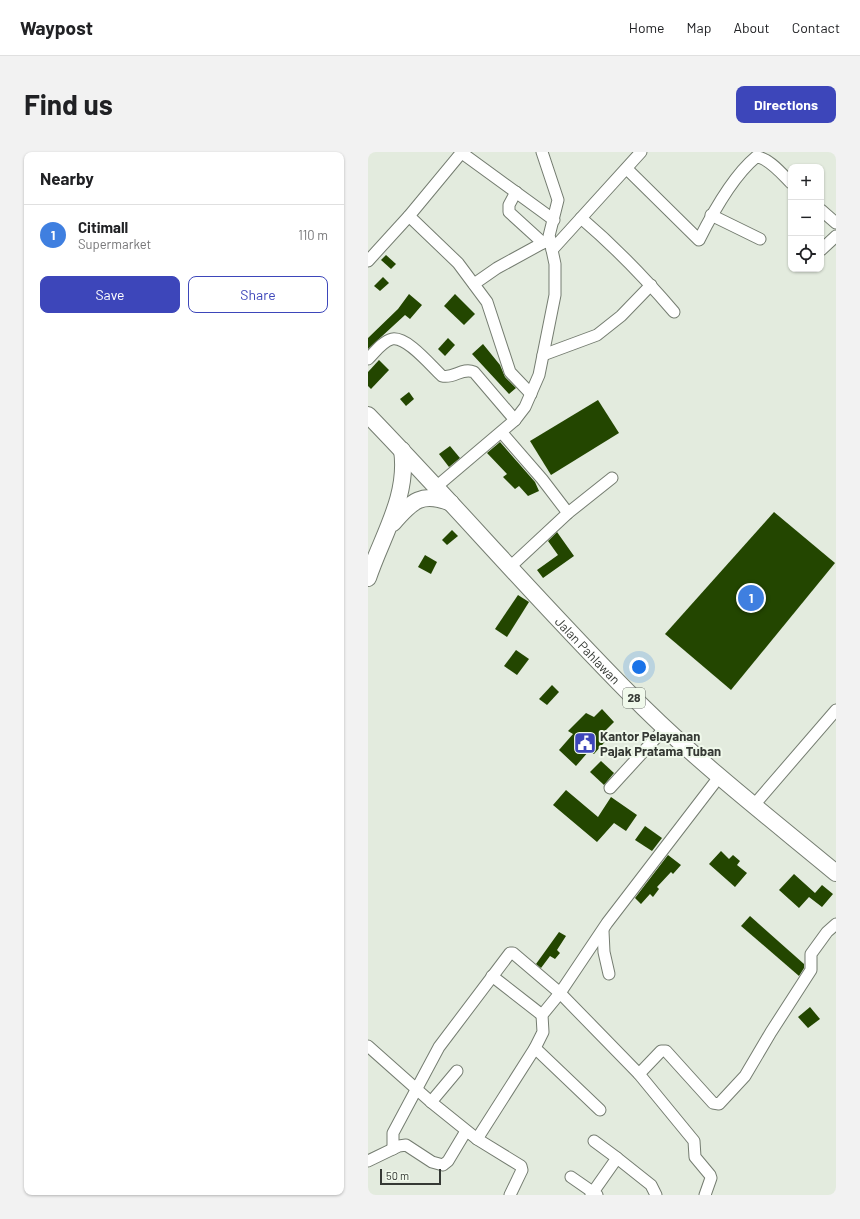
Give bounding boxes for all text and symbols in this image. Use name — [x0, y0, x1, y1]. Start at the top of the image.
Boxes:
text: Waypost — [20, 16, 93, 39]
text: Home — [629, 19, 665, 36]
text: Map — [687, 19, 711, 36]
text: About — [733, 19, 770, 36]
text: Contact — [792, 19, 840, 36]
button: Directions — [736, 86, 836, 123]
text: Find us — [24, 87, 113, 121]
map controls — [788, 164, 824, 272]
button: + — [788, 164, 824, 200]
text: Nearby — [40, 168, 94, 188]
button: − — [788, 200, 824, 236]
text: Citimall — [78, 218, 128, 236]
text: 1 — [51, 227, 55, 243]
text: 110 m — [298, 227, 328, 243]
text: Supermarket — [78, 236, 151, 252]
button: locate — [788, 236, 824, 272]
button: Save — [40, 276, 180, 313]
button: Share — [188, 276, 328, 313]
pin: 1 — [738, 583, 764, 613]
street label: Jalan Pahlawan — [552, 613, 624, 687]
your location — [629, 657, 649, 677]
road number: 28 — [623, 688, 645, 708]
place label: Kantor Pelayanan Pajak Pratama Tuban — [600, 728, 721, 759]
public building icon: Kantor Pelayanan Pajak Pratama Tuban — [572, 730, 598, 756]
scale bar — [380, 1167, 441, 1186]
text: 50 m — [386, 1169, 409, 1182]

